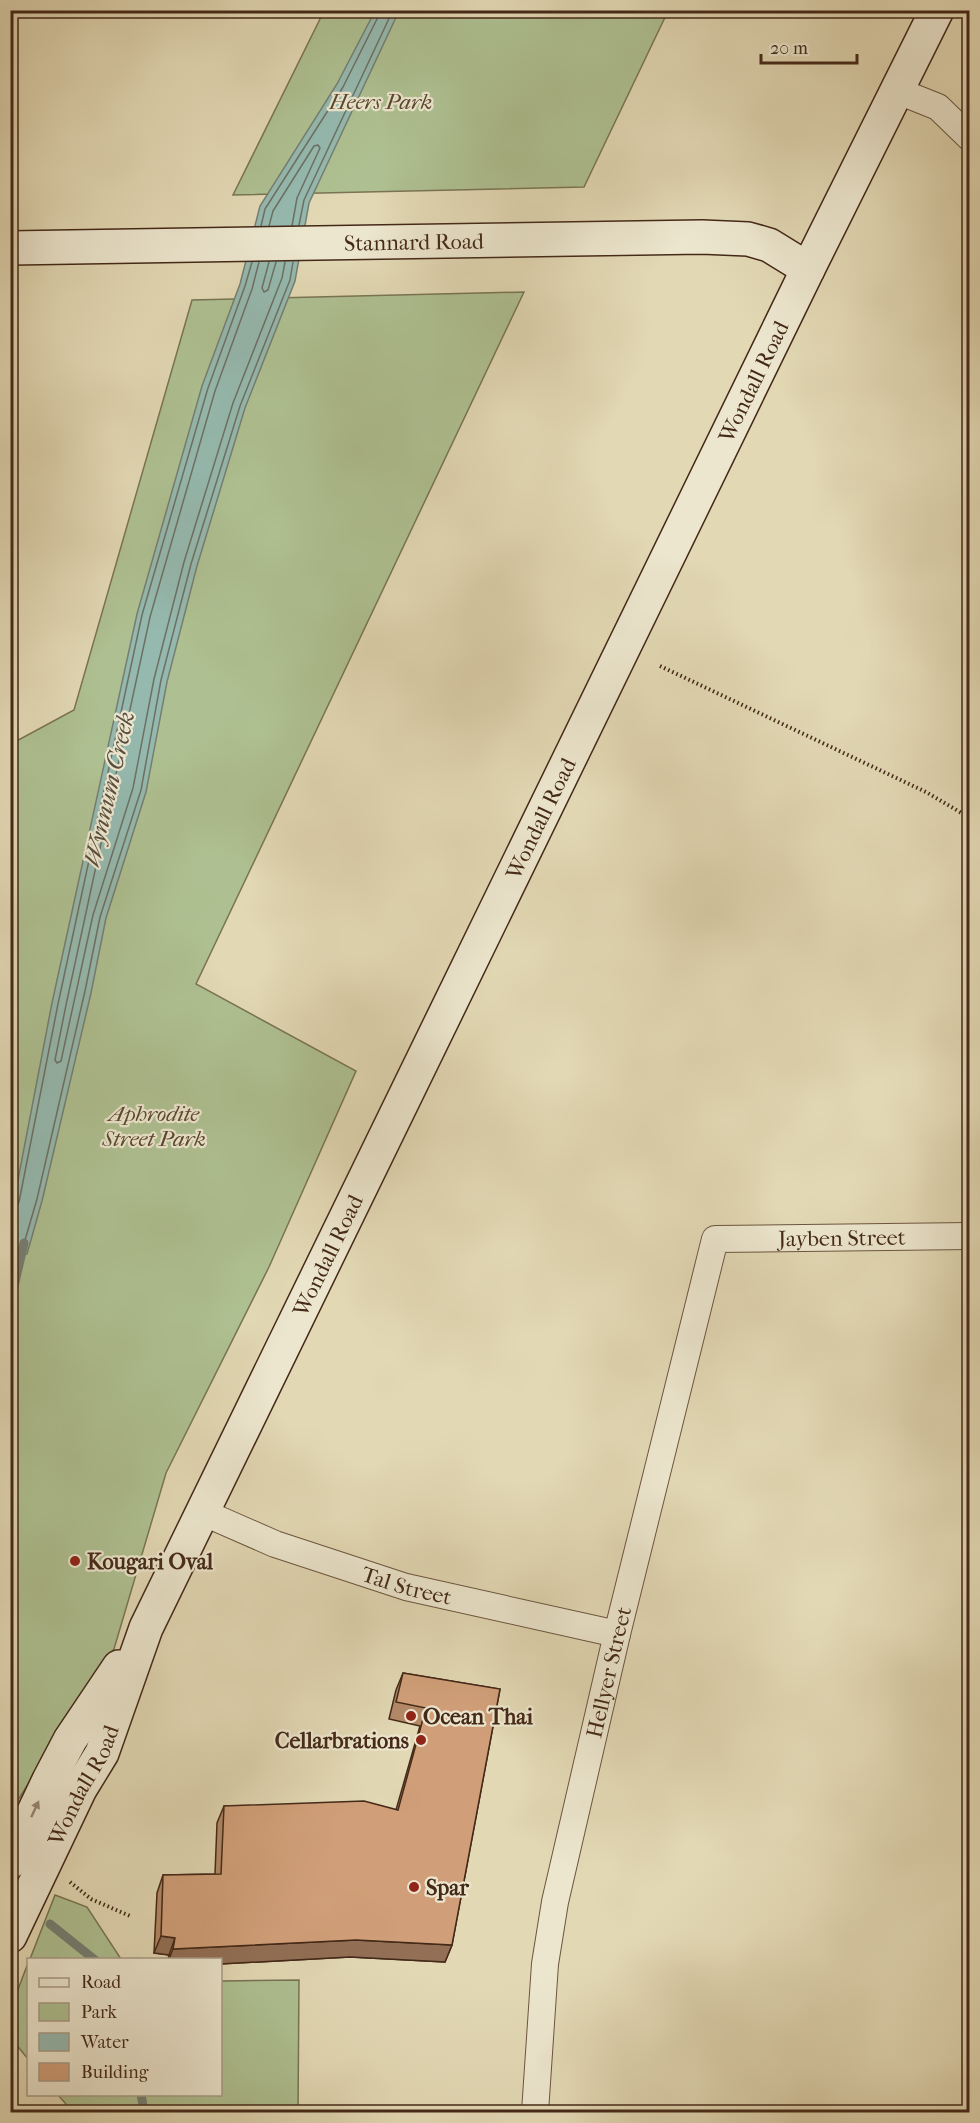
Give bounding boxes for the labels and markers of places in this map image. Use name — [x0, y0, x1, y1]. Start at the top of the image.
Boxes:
place label: Kougari Oval — [87, 1549, 214, 1575]
marker: Kougari Oval — [68, 1554, 82, 1568]
place label: Ocean Thai — [423, 1704, 533, 1730]
marker: Ocean Thai — [404, 1709, 418, 1723]
place label: Cellarbrations — [275, 1728, 409, 1754]
marker: Cellarbrations — [414, 1733, 428, 1747]
place label: Spar — [426, 1875, 469, 1901]
marker: Spar — [407, 1880, 421, 1894]

